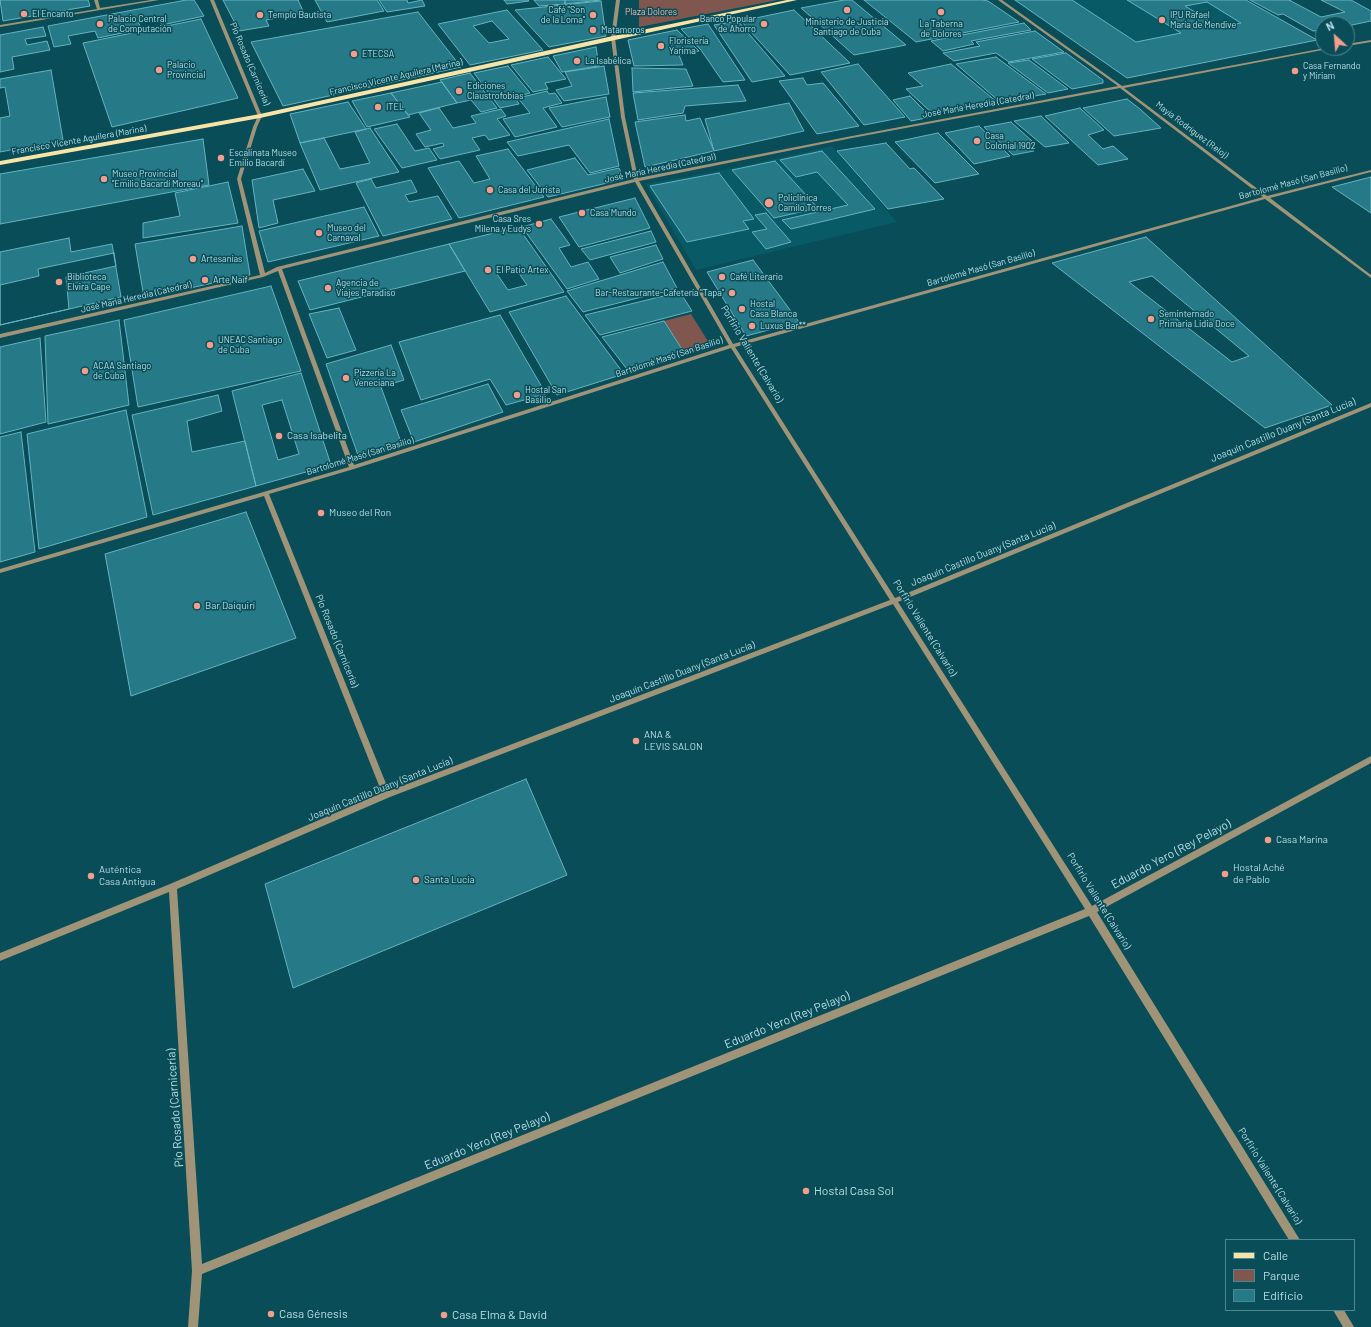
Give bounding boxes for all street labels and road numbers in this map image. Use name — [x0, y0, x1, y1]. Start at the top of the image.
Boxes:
street label: Pío Rosado (Carnicería) — [228, 21, 272, 107]
street label: Francisco Vicente Aguilera (Marina) — [328, 56, 464, 98]
street label: José María Heredia (Catedral) — [921, 90, 1035, 120]
street label: Mayía Rodríguez (Reloj) — [1153, 99, 1231, 161]
street label: Francisco Vicente Aguilera (Marina) — [11, 123, 147, 157]
street label: José María Heredia (Catedral) — [603, 151, 717, 185]
street label: Bartolomé Masó (San Basilio) — [1238, 162, 1348, 202]
street label: Bartolomé Masó (San Basilio) — [926, 247, 1036, 289]
street label: José María Heredia (Catedral) — [80, 279, 192, 315]
street label: Porfirio Valiente (Calvario) — [718, 303, 786, 405]
street label: Bartolomé Masó (San Basilio) — [614, 335, 724, 379]
street label: Joaquín Castillo Duany (Santa Lucía) — [1209, 395, 1357, 465]
street label: Bartolomé Masó (San Basilio) — [305, 434, 415, 478]
street label: Joaquín Castillo Duany (Santa Lucía) — [909, 519, 1057, 589]
street label: Porfirio Valiente (Calvario) — [890, 578, 960, 678]
street label: Pío Rosado (Carnicería) — [313, 593, 361, 689]
street label: Joaquín Castillo Duany (Santa Lucía) — [607, 639, 757, 705]
street label: Joaquín Castillo Duany (Santa Lucía) — [306, 754, 454, 824]
street label: Eduardo Yero (Rey Pelayo) — [1109, 816, 1233, 892]
street label: Porfirio Valiente (Calvario) — [1064, 851, 1134, 951]
street label: Eduardo Yero (Rey Pelayo) — [722, 988, 852, 1052]
street label: Pío Rosado (Carnicería) — [164, 1048, 186, 1168]
street label: Eduardo Yero (Rey Pelayo) — [422, 1109, 552, 1173]
street label: Porfirio Valiente (Calvario) — [1235, 1126, 1305, 1226]

